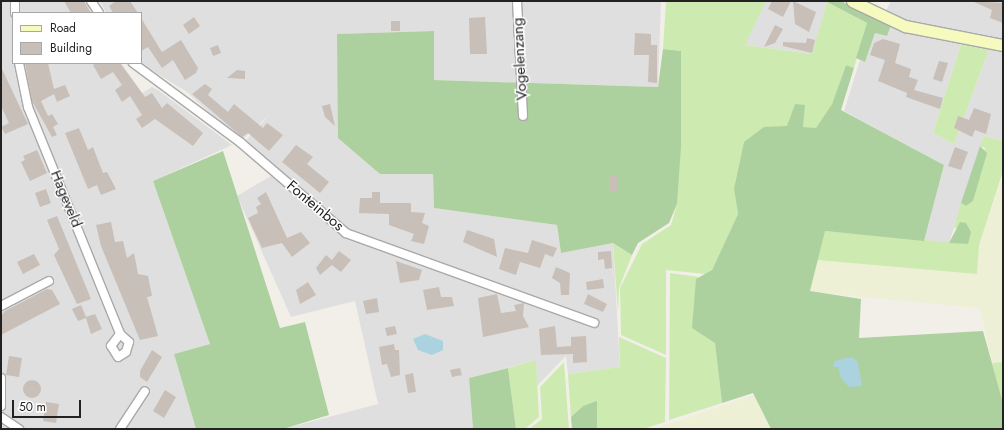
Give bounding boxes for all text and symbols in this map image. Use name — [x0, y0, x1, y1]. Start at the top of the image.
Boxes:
legend — [12, 12, 142, 64]
street label: Vogelenzang — [509, 17, 531, 101]
text: Road — [50, 19, 76, 37]
text: Building — [50, 39, 92, 57]
street label: Hageveld — [46, 168, 86, 230]
street label: Fonteinbos — [283, 177, 347, 235]
scale bar — [14, 392, 83, 418]
text: 50 m — [19, 398, 46, 416]

